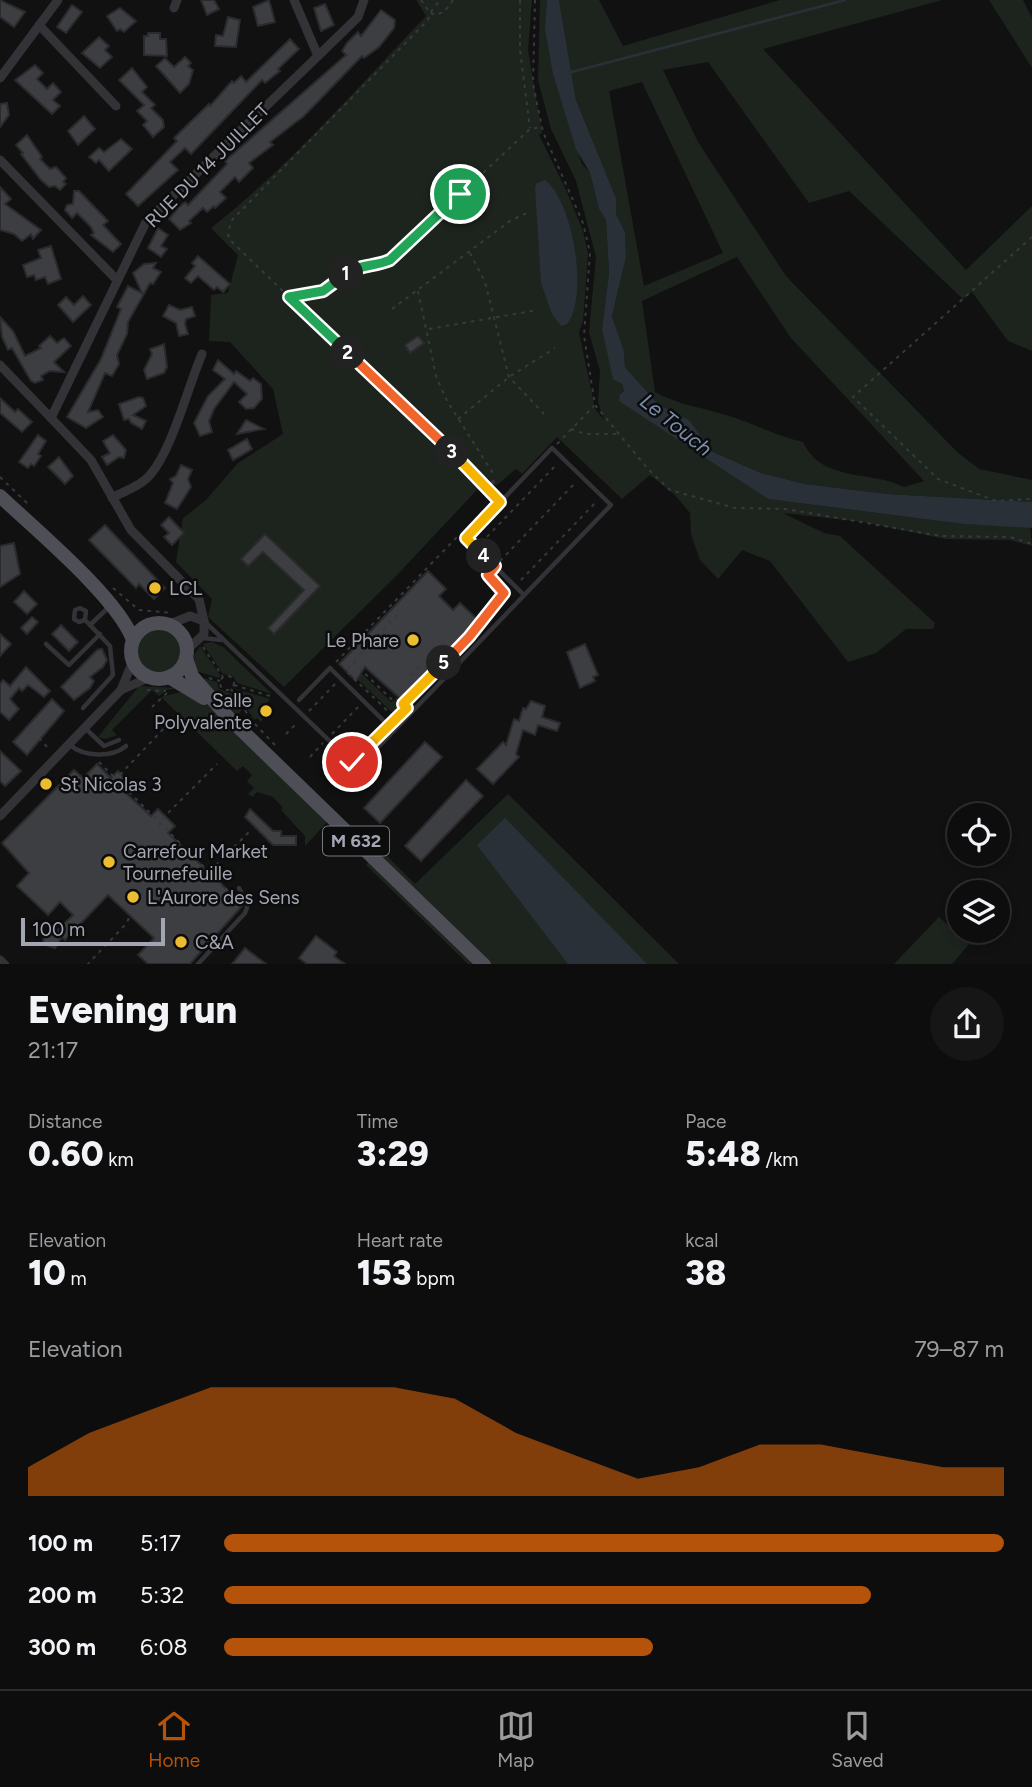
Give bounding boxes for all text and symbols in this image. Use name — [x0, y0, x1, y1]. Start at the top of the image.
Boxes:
street label: RUE DU 14 JUILLET — [140, 98, 275, 232]
pin — [430, 164, 490, 224]
icon: arrive — [441, 175, 479, 213]
pin: 1 — [328, 256, 364, 292]
text: 1 — [341, 262, 350, 285]
pin: 2 — [330, 336, 366, 370]
text: 2 — [342, 341, 353, 364]
water label: Le Touch — [635, 388, 717, 461]
pin: 3 — [434, 434, 470, 470]
text: 3 — [446, 440, 457, 463]
pin: 4 — [466, 538, 502, 574]
text: 4 — [477, 544, 490, 567]
place label: LCL — [169, 577, 203, 600]
marker: LCL — [147, 580, 163, 596]
place label: Le Phare — [326, 629, 399, 652]
marker: Le Phare — [405, 632, 421, 648]
pin: 5 — [426, 646, 462, 680]
text: 5 — [438, 651, 449, 674]
place label: Salle Polyvalente — [154, 689, 252, 734]
marker: Salle Polyvalente — [258, 703, 274, 719]
pin — [322, 732, 382, 792]
icon: check — [333, 743, 371, 781]
place label: St Nicolas 3 — [60, 773, 162, 796]
marker: St Nicolas 3 — [38, 776, 54, 792]
map controls — [947, 803, 1010, 943]
button: locate — [947, 803, 1010, 866]
road number: M 632 — [323, 826, 389, 856]
place label: Carrefour Market Tournefeuille — [123, 840, 268, 885]
marker: Carrefour Market Tournefeuille — [101, 854, 117, 870]
button: layers — [947, 880, 1010, 943]
place label: L'Aurore des Sens — [147, 886, 300, 909]
marker: L'Aurore des Sens — [125, 889, 141, 905]
scale bar — [21, 916, 164, 947]
text: 100 m — [32, 918, 85, 941]
place label: C&A — [195, 931, 234, 954]
marker: C&A — [173, 934, 189, 950]
text: Evening run — [28, 987, 237, 1033]
button: share — [930, 987, 1004, 1061]
text: 21:17 — [28, 1036, 78, 1064]
text: Distance — [28, 1110, 102, 1133]
text: Time — [357, 1110, 398, 1133]
text: Pace — [685, 1110, 726, 1133]
text: 0.60 — [28, 1133, 104, 1175]
text: 3:29 — [357, 1133, 429, 1175]
text: 5:48 — [685, 1133, 761, 1175]
text: km — [104, 1148, 134, 1171]
text: /km — [761, 1148, 798, 1171]
text: Elevation — [28, 1229, 106, 1252]
text: Heart rate — [357, 1229, 443, 1252]
text: kcal — [685, 1229, 719, 1252]
text: 10 — [28, 1252, 66, 1294]
text: 153 — [357, 1252, 412, 1294]
text: 38 — [685, 1252, 726, 1294]
text: m — [66, 1267, 87, 1290]
text: bpm — [412, 1267, 455, 1290]
text: Elevation — [28, 1335, 123, 1363]
text: 79–87 m — [914, 1335, 1004, 1363]
text: 100 m — [28, 1529, 93, 1557]
text: 5:17 — [140, 1529, 181, 1557]
text: 200 m — [28, 1581, 97, 1609]
text: 5:32 — [140, 1581, 184, 1609]
text: 300 m — [28, 1633, 96, 1661]
text: 6:08 — [140, 1633, 188, 1661]
tab: Home — [148, 1707, 200, 1772]
tab: Map — [497, 1707, 535, 1772]
tab: Saved — [831, 1707, 884, 1772]

